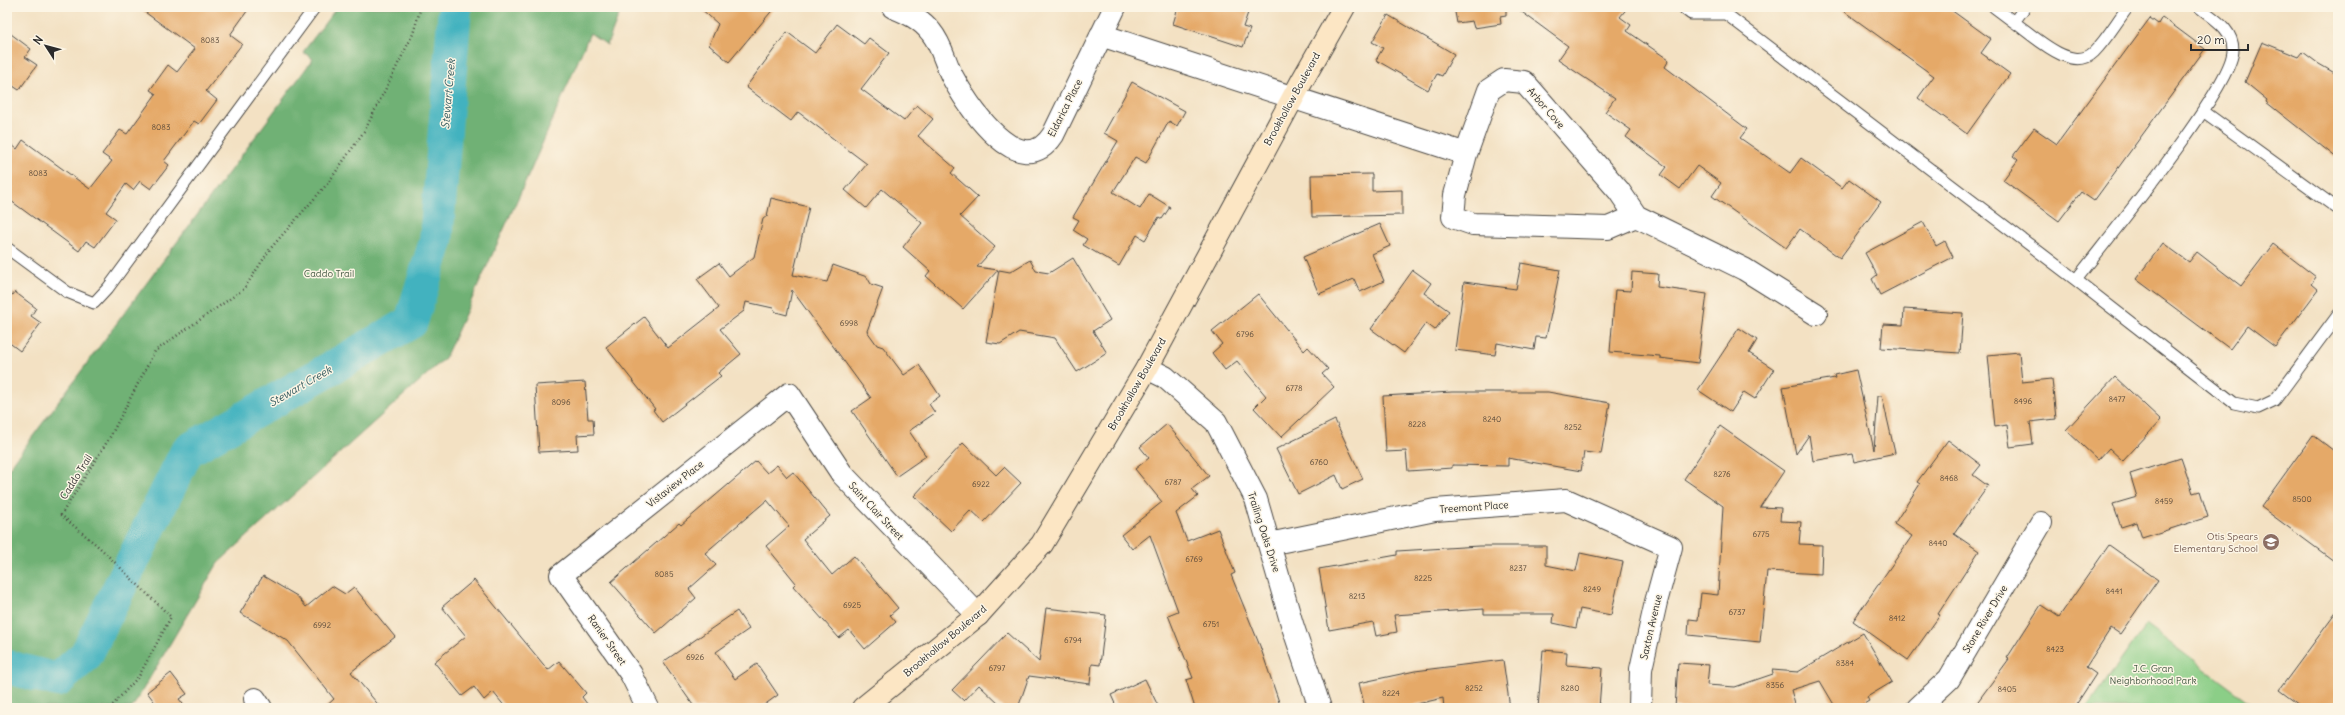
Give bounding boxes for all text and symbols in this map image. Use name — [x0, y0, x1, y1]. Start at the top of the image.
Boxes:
north arrow — [26, 26, 66, 66]
scale bar — [2191, 26, 2248, 52]
text: 20 m — [2197, 32, 2225, 47]
text: N — [30, 33, 46, 47]
house number: 8083 — [200, 35, 220, 45]
street label: Brookhollow Boulevard — [1261, 50, 1323, 148]
water label: Stewart Creek — [438, 57, 458, 129]
street label: Eldarica Place — [1045, 77, 1085, 139]
street label: Arbor Cove — [1525, 85, 1567, 131]
house number: 8083 — [151, 122, 171, 132]
house number: 8083 — [28, 168, 48, 178]
park label: Caddo Trail — [304, 267, 354, 280]
house number: 6998 — [840, 318, 859, 328]
house number: 6796 — [1236, 329, 1254, 339]
street label: Brookhollow Boulevard — [1105, 335, 1169, 433]
water label: Stewart Creek — [266, 362, 335, 410]
house number: 6778 — [1285, 383, 1303, 393]
house number: 8477 — [2109, 394, 2126, 404]
house number: 8496 — [2014, 396, 2033, 406]
house number: 8096 — [551, 397, 571, 407]
house number: 8240 — [1483, 414, 1501, 424]
house number: 8228 — [1408, 419, 1426, 429]
house number: 8252 — [1564, 422, 1583, 432]
street label: Caddo Trail — [57, 452, 95, 502]
house number: 6760 — [1310, 457, 1328, 467]
street label: Vistaview Place — [644, 458, 706, 510]
house number: 8276 — [1713, 469, 1731, 479]
house number: 8468 — [1940, 473, 1959, 483]
house number: 6787 — [1164, 477, 1182, 487]
street label: Saint Clair Street — [846, 479, 907, 543]
house number: 6922 — [972, 479, 991, 489]
street label: Trailing Oaks Drive — [1245, 490, 1283, 574]
house number: 8500 — [2292, 494, 2312, 504]
house number: 8459 — [2155, 496, 2174, 506]
street label: Treemont Place — [1439, 498, 1509, 516]
house number: 6775 — [1752, 529, 1770, 539]
place label: Otis Spears Elementary School — [2174, 530, 2258, 555]
school or university icon: Otis Spears Elementary School — [2261, 532, 2281, 552]
house number: 8440 — [1928, 538, 1948, 548]
house number: 6769 — [1185, 554, 1203, 564]
house number: 8237 — [1509, 563, 1527, 573]
house number: 8085 — [654, 569, 674, 579]
house number: 8225 — [1414, 573, 1432, 583]
street label: Stone River Drive — [1960, 583, 2010, 655]
house number: 8249 — [1583, 584, 1601, 594]
house number: 8441 — [2106, 586, 2122, 596]
house number: 8213 — [1349, 591, 1366, 601]
street label: Saxton Avenue — [1637, 593, 1665, 661]
house number: 6925 — [843, 600, 861, 610]
street label: Brookhollow Boulevard — [901, 602, 989, 680]
house number: 6737 — [1729, 607, 1746, 617]
street label: Ranier Street — [585, 612, 629, 668]
house number: 8412 — [1889, 613, 1906, 623]
house number: 6751 — [1203, 619, 1219, 629]
house number: 6992 — [313, 620, 332, 630]
house number: 6794 — [1064, 635, 1082, 645]
house number: 8423 — [2046, 644, 2065, 654]
house number: 6926 — [686, 652, 704, 662]
house number: 8384 — [1836, 658, 1855, 668]
park label: J.C. Gran Neighborhood Park — [2110, 662, 2196, 687]
house number: 6797 — [988, 663, 1006, 673]
house number: 8356 — [1766, 680, 1785, 690]
house number: 8252 — [1465, 683, 1484, 693]
house number: 8280 — [1561, 683, 1579, 693]
house number: 8405 — [1997, 684, 2017, 694]
house number: 8224 — [1382, 688, 1400, 698]

